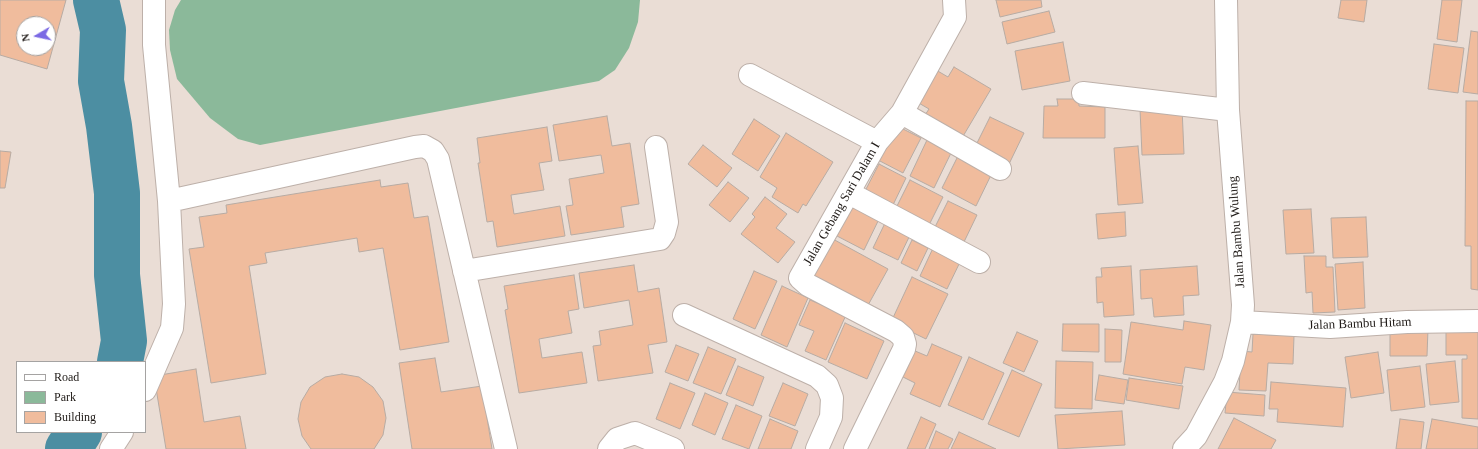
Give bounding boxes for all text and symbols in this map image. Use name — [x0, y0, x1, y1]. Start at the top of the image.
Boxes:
north arrow — [16, 16, 56, 56]
text: N — [19, 33, 32, 43]
street label: Jalan Gebang Sari Dalam I — [800, 139, 884, 269]
street label: Jalan Bambu Wulung — [1225, 176, 1249, 288]
street label: Jalan Bambu Hitam — [1308, 314, 1412, 334]
legend — [16, 361, 146, 433]
text: Road — [54, 370, 79, 384]
text: Park — [54, 390, 76, 404]
text: Building — [54, 410, 96, 424]

